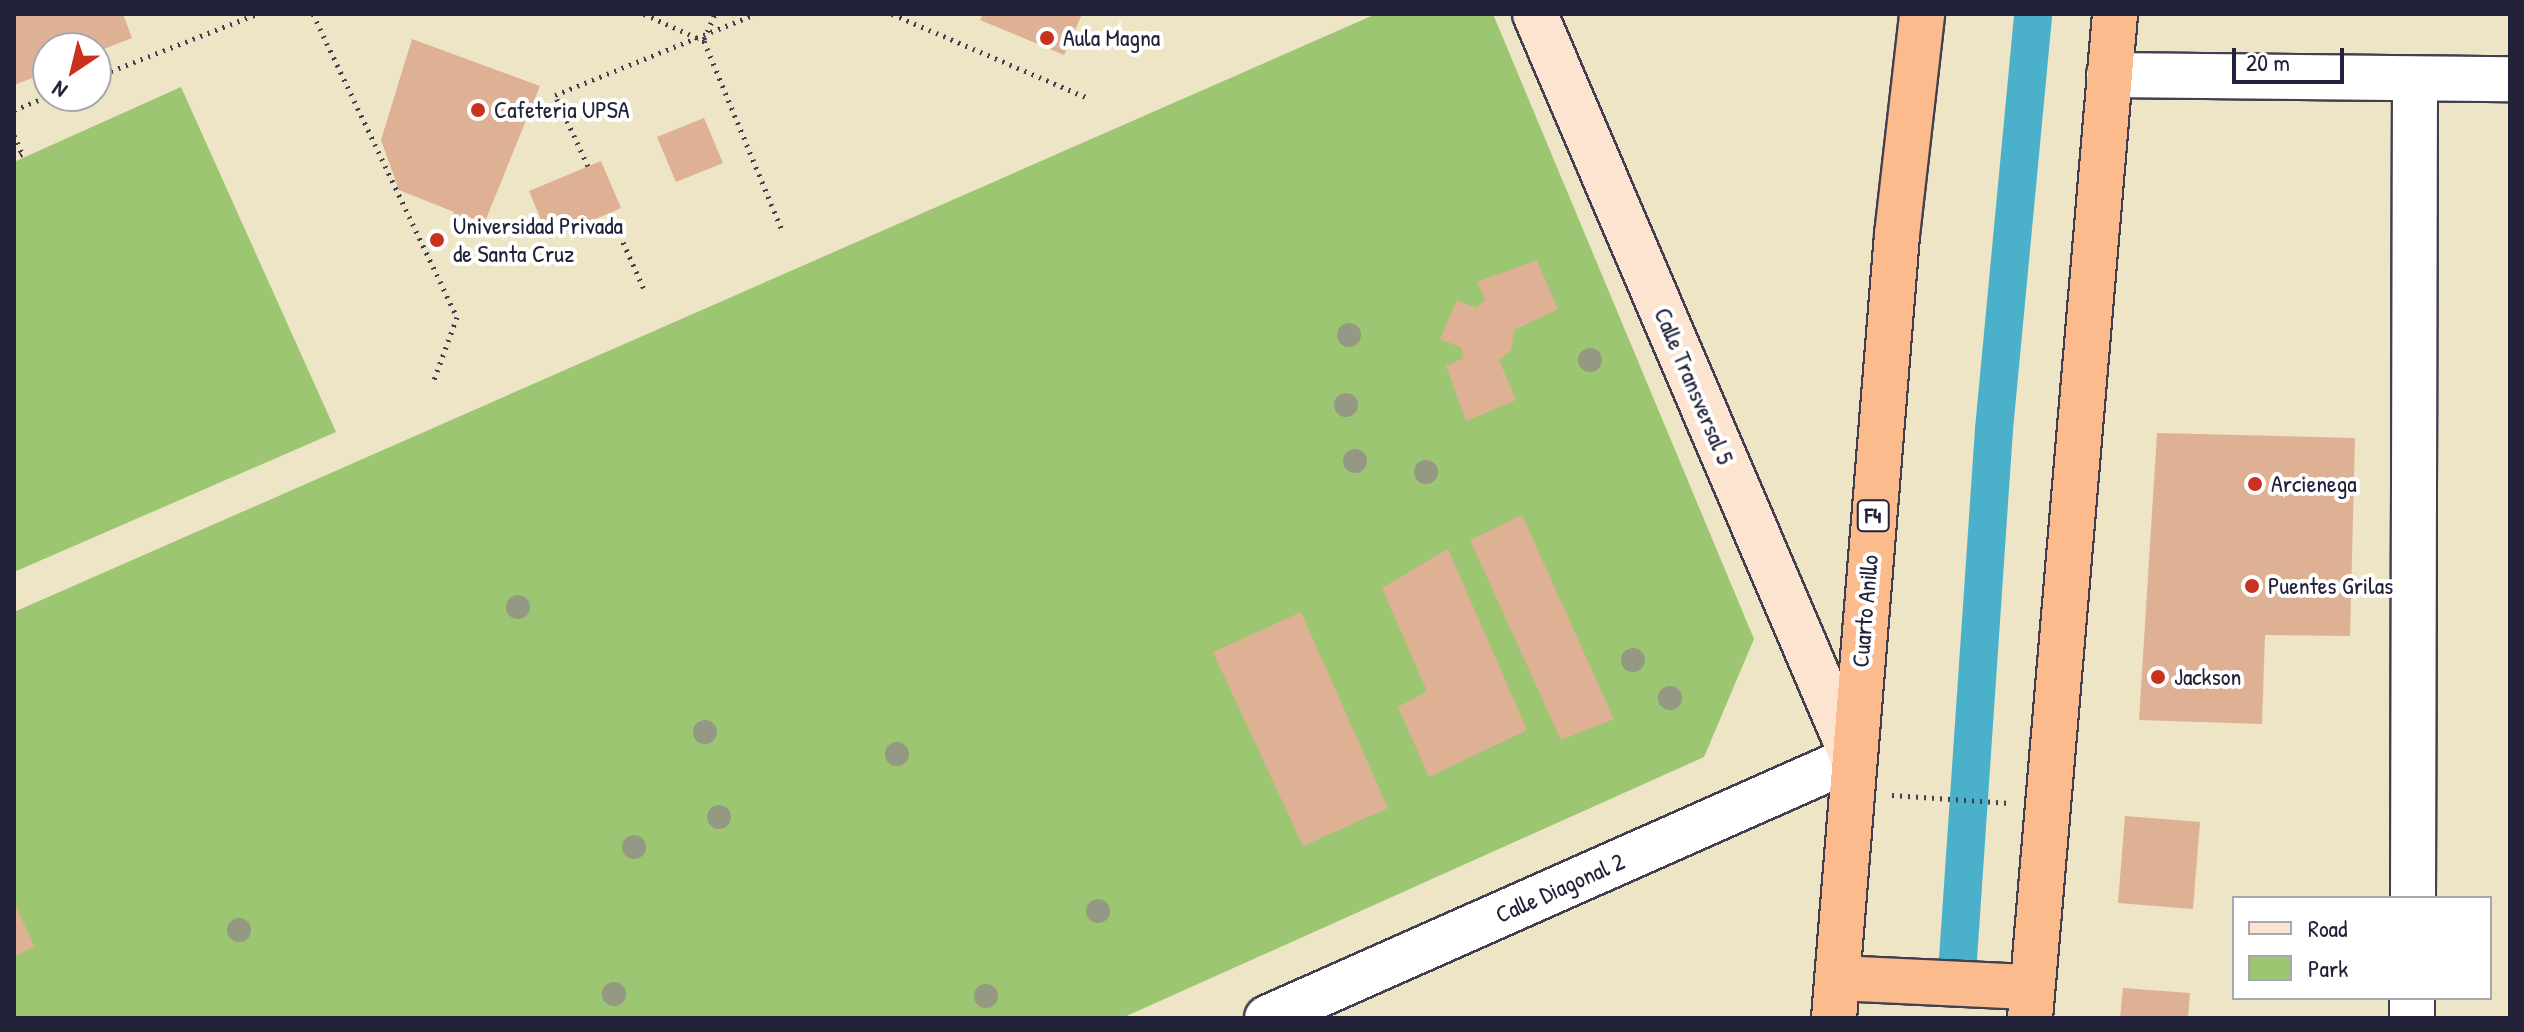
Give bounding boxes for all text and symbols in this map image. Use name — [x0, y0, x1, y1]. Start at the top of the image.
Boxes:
place label: Aula Magna — [1063, 24, 1160, 52]
marker: Aula Magna — [1038, 29, 1056, 47]
north arrow — [32, 32, 112, 112]
scale bar — [2236, 32, 2348, 82]
text: 20 m — [2246, 46, 2290, 78]
text: N — [46, 74, 73, 106]
place label: Cafeteria UPSA — [494, 96, 630, 124]
marker: Cafeteria UPSA — [469, 101, 487, 119]
place label: Universidad Privada de Santa Cruz — [453, 212, 623, 268]
marker: Universidad Privada de Santa Cruz — [428, 231, 446, 249]
street label: Calle Transversal 5 — [1648, 303, 1740, 469]
place label: Arcienega — [2271, 470, 2357, 498]
marker: Arcienega — [2246, 475, 2264, 493]
road number: F4 — [1855, 498, 1891, 534]
street label: Cuarto Anillo — [1846, 554, 1884, 668]
place label: Puentes Grilas — [2268, 572, 2393, 600]
marker: Puentes Grilas — [2243, 577, 2261, 595]
place label: Jackson — [2174, 663, 2241, 691]
marker: Jackson — [2149, 668, 2167, 686]
street label: Calle Diagonal 2 — [1491, 847, 1629, 929]
legend — [2232, 896, 2492, 1000]
text: Road — [2308, 912, 2347, 944]
text: Park — [2308, 952, 2348, 984]

